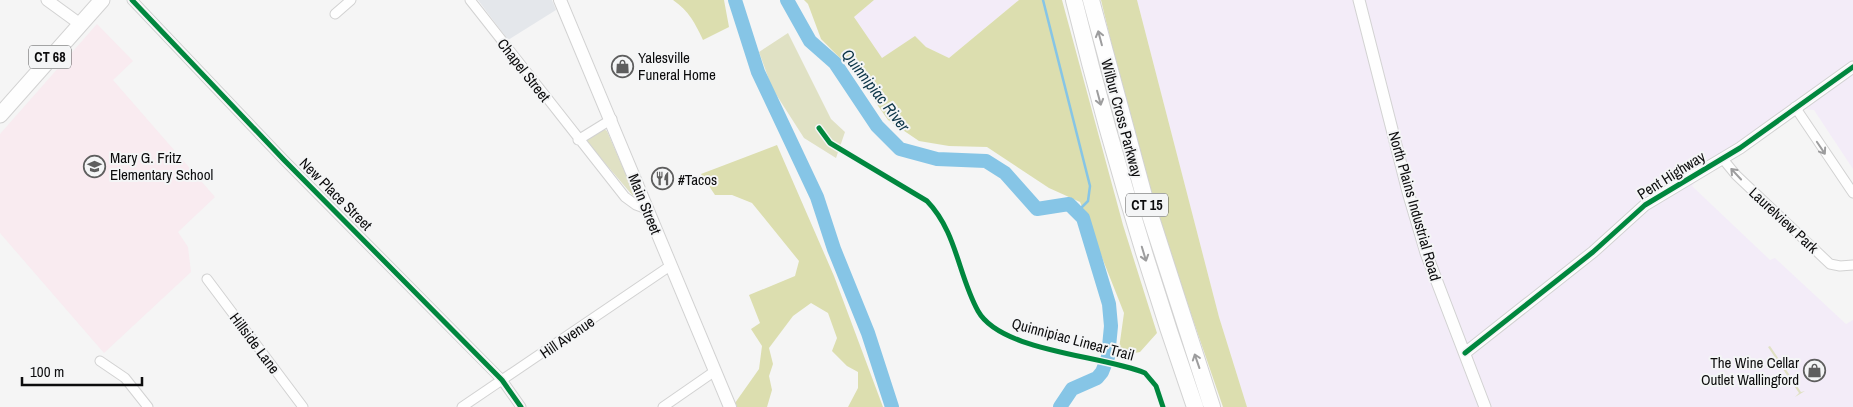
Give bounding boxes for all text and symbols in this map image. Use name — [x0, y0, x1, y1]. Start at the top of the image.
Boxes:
one-way arrow — [1095, 30, 1104, 46]
street label: Chapel Street — [493, 34, 556, 107]
water label: Quinnipiac River — [837, 44, 916, 136]
road number: CT 68 — [29, 46, 71, 68]
place label: Yalesville Funeral Home — [638, 47, 716, 85]
shop icon: Yalesville Funeral Home — [610, 54, 634, 78]
street label: Wilbur Cross Parkway — [1096, 57, 1148, 180]
one-way arrow — [1095, 90, 1105, 106]
street label: North Plains Industrial Road — [1384, 129, 1446, 283]
one-way arrow — [1816, 141, 1827, 155]
street label: Pent Highway — [1633, 145, 1710, 204]
place label: Mary G. Fritz Elementary School — [110, 147, 213, 185]
street label: New Place Street — [295, 153, 377, 235]
school or university icon: Mary G. Fritz Elementary School — [82, 154, 106, 178]
restaurant icon: #Tacos — [650, 167, 674, 191]
one-way arrow — [1730, 167, 1742, 180]
place label: #Tacos — [678, 169, 717, 190]
street label: Main Street — [623, 171, 667, 238]
street label: Laurelview Park — [1745, 182, 1824, 258]
road number: CT 15 — [1126, 194, 1168, 216]
one-way arrow — [1140, 246, 1150, 262]
street label: Hillside Lane — [225, 308, 285, 378]
street label: Hill Avenue — [535, 311, 599, 363]
street label: Quinnipiac Linear Trail — [1010, 313, 1136, 365]
place label: The Wine Cellar Outlet Wallingford — [1701, 352, 1799, 390]
one-way arrow — [1191, 353, 1201, 369]
scale bar — [22, 354, 142, 386]
shop icon: The Wine Cellar Outlet Wallingford — [1803, 359, 1827, 383]
text: 100 m — [30, 361, 64, 382]

